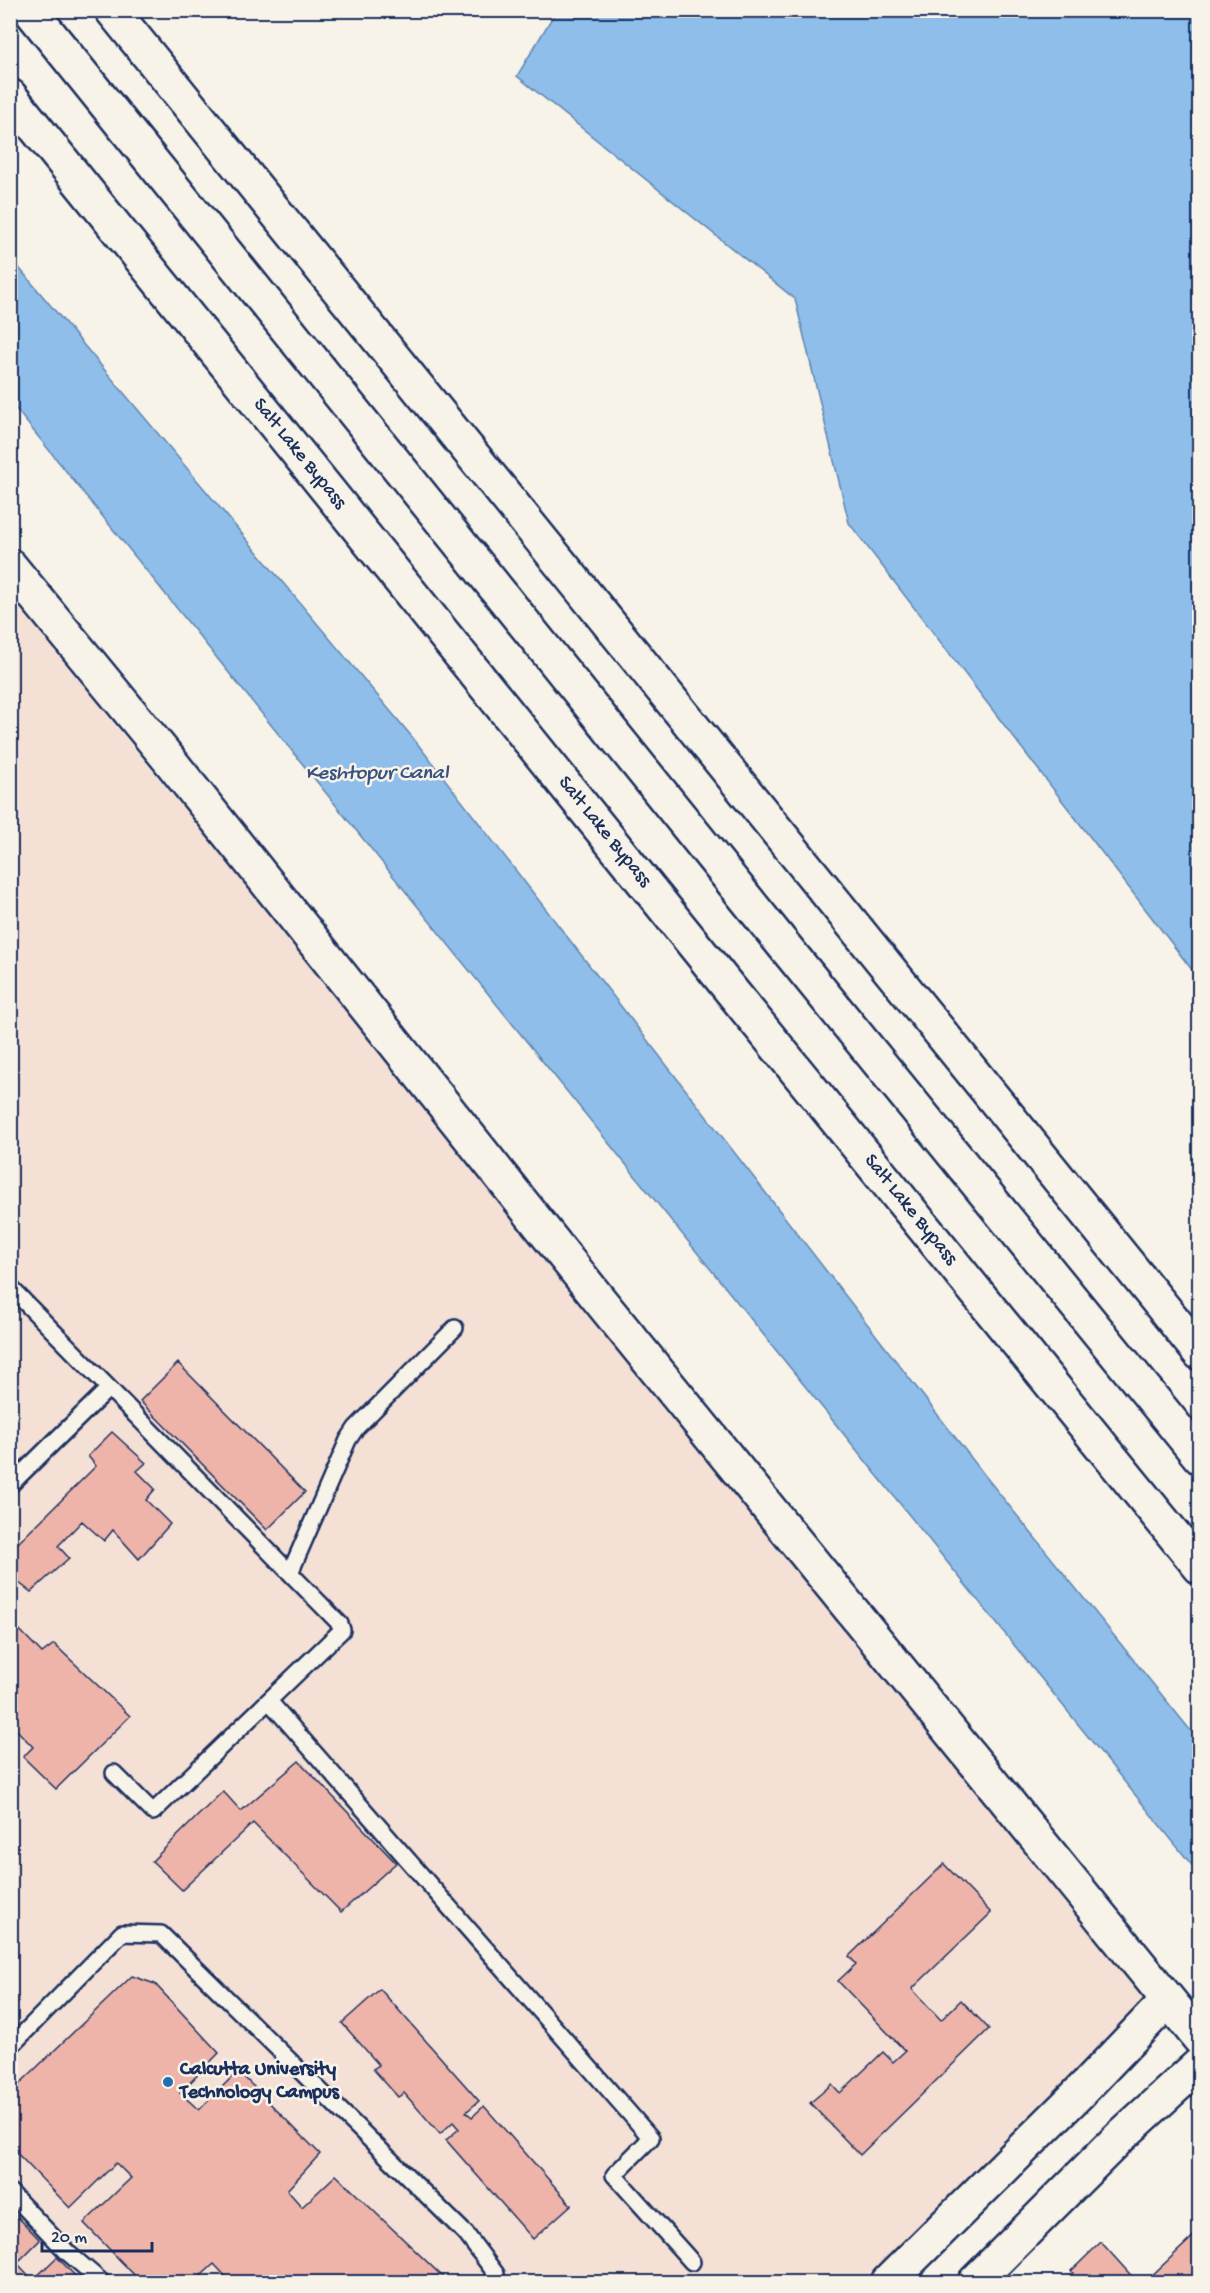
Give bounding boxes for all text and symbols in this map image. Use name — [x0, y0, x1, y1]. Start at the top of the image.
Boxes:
street label: Salt Lake Bypass — [247, 394, 351, 515]
water label: Keshtopur Canal — [306, 762, 450, 787]
street label: Salt Lake Bypass — [552, 772, 656, 893]
street label: Salt Lake Bypass — [858, 1150, 962, 1271]
place label: Calcutta University Technology Campus — [178, 2059, 341, 2105]
marker: Calcutta University Technology Campus — [161, 2075, 175, 2089]
scale bar — [42, 2215, 152, 2253]
text: 20 m — [51, 2228, 87, 2249]

